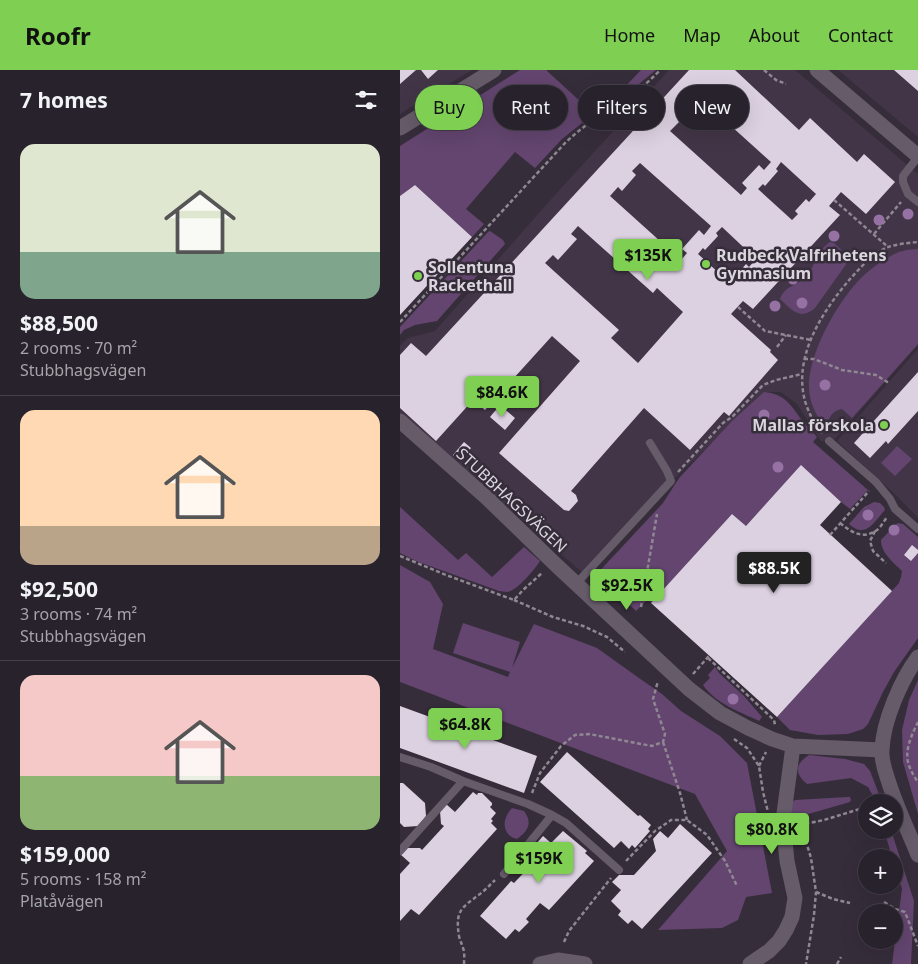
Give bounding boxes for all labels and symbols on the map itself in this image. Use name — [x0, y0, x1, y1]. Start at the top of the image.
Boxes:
pin: $135K — [613, 238, 683, 281]
place label: Rudbeck Valfrihetens Gymnasium — [716, 244, 886, 284]
place label: Sollentuna Rackethall — [428, 256, 514, 296]
marker: Rudbeck Valfrihetens Gymnasium — [700, 258, 712, 270]
marker: Sollentuna Rackethall — [412, 270, 424, 282]
pin: $84.6K — [461, 376, 543, 418]
place label: Mallas förskola — [752, 414, 874, 436]
marker: Mallas förskola — [878, 419, 890, 431]
street label: STUBBHAGSVÄGEN — [452, 443, 572, 557]
pin: $88.5K — [733, 552, 815, 594]
pin: $92.5K — [586, 568, 668, 611]
pin: $64.8K — [424, 708, 506, 750]
pin: $80.8K — [731, 812, 813, 855]
pin: $159K — [504, 842, 574, 884]

